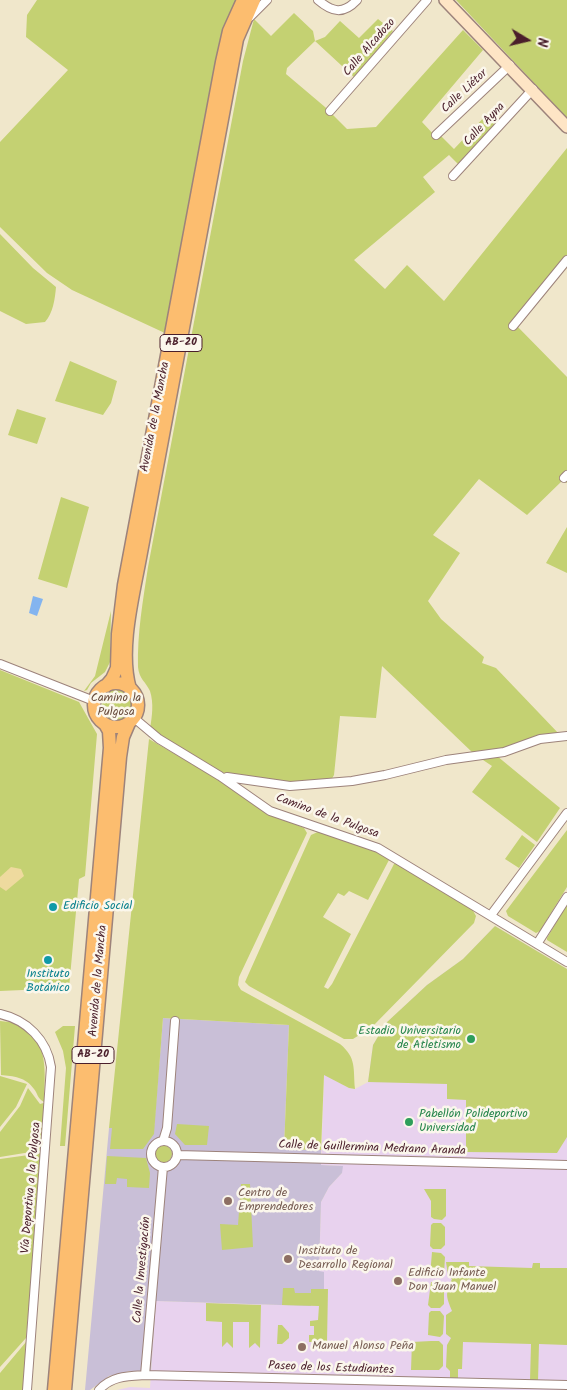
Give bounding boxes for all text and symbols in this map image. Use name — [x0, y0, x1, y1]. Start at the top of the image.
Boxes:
north arrow — [502, 15, 552, 65]
street label: Calle Alcadozo — [341, 16, 399, 80]
text: N — [530, 36, 553, 48]
street label: Calle Liétor — [439, 67, 491, 117]
street label: Calle Ayna — [461, 100, 509, 150]
road number: AB-20 — [160, 334, 202, 352]
street label: Avenida de la Mancha — [138, 361, 174, 473]
park label: Camino la Pulgosa — [91, 692, 141, 720]
street label: Camino de la Pulgosa — [274, 792, 380, 842]
place label: Edificio Social — [63, 900, 132, 914]
marker: Edificio Social — [47, 901, 59, 913]
street label: Avenida de la Mancha — [87, 925, 111, 1037]
marker: Instituto Botánico — [42, 954, 54, 966]
place label: Instituto Botánico — [26, 968, 70, 996]
place label: Estadio Universitario de Atletismo — [358, 1025, 461, 1053]
marker: Estadio Universitario de Atletismo — [465, 1033, 477, 1045]
road number: AB-20 — [72, 1046, 114, 1064]
place label: Pabellón Polideportivo Universidad — [419, 1108, 528, 1136]
marker: Pabellón Polideportivo Universidad — [403, 1116, 415, 1128]
street label: Vía Deportiva a la Pulgosa — [19, 1122, 45, 1254]
street label: Calle de Guillermina Medrano Aranda — [278, 1139, 466, 1159]
place label: Centro de Emprendedores — [238, 1187, 313, 1215]
marker: Centro de Emprendedores — [222, 1195, 234, 1207]
street label: Calle la Investigación — [131, 1216, 155, 1324]
place label: Instituto de Desarrollo Regional — [298, 1245, 393, 1273]
marker: Instituto de Desarrollo Regional — [282, 1253, 294, 1265]
place label: Edificio Infante Don Juan Manuel — [408, 1267, 496, 1295]
marker: Edificio Infante Don Juan Manuel — [392, 1275, 404, 1287]
place label: Manuel Alonso Peña — [312, 1340, 414, 1354]
marker: Manuel Alonso Peña — [296, 1341, 308, 1353]
street label: Paseo de los Estudiantes — [268, 1360, 394, 1378]

